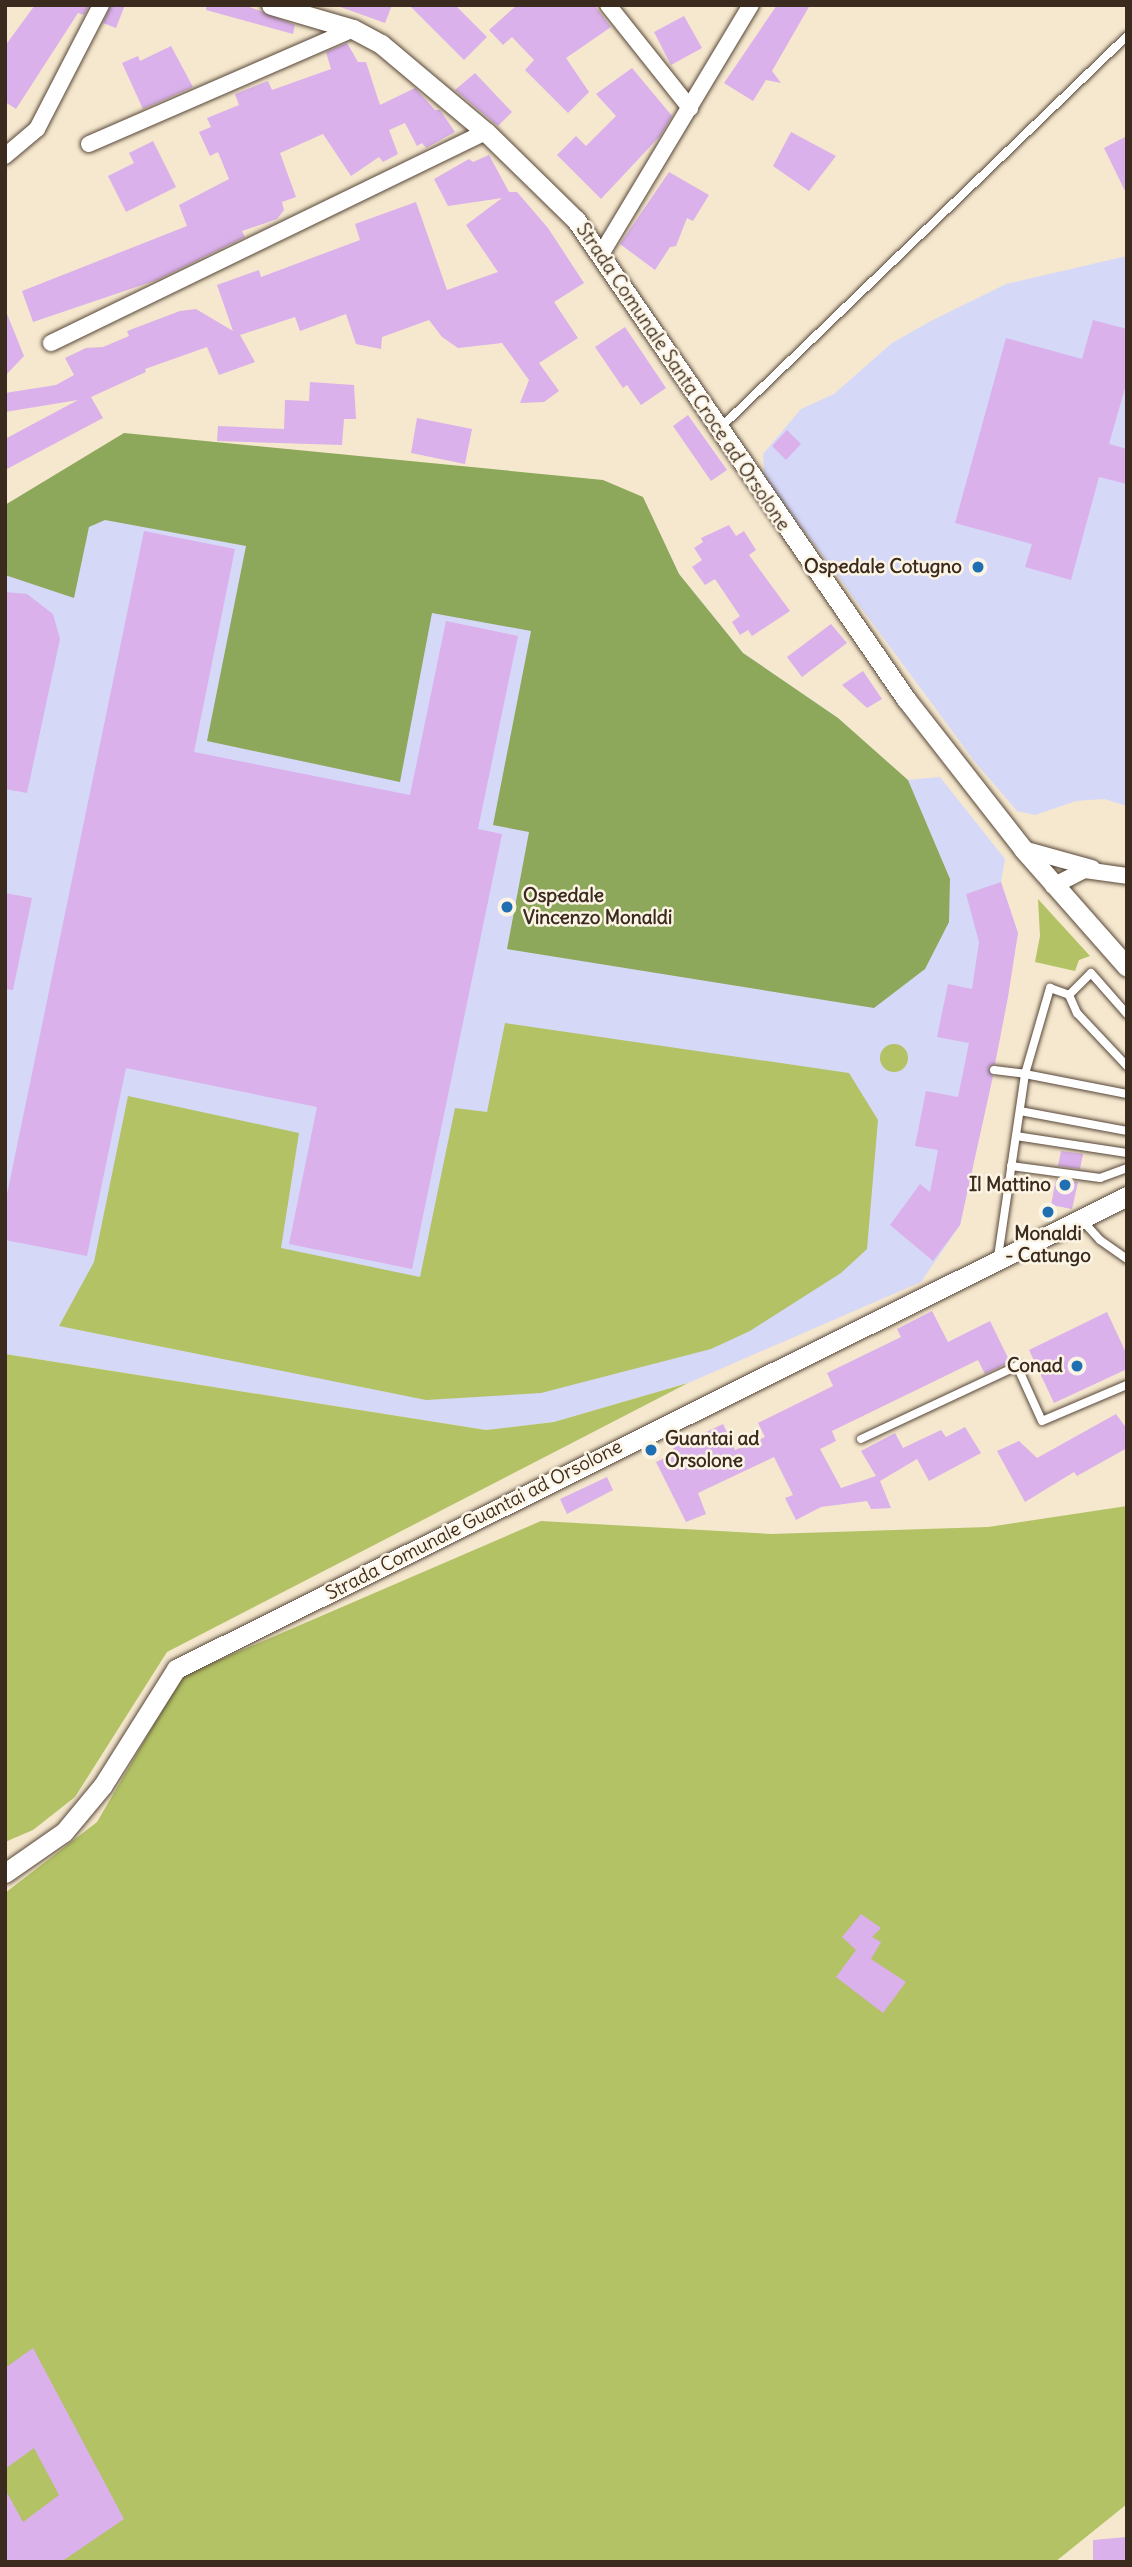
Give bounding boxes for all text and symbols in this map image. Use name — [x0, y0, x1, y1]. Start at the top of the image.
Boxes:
street label: Strada Comunale Santa Croce ad Orsolone — [571, 219, 795, 535]
place label: Ospedale Cotugno — [804, 556, 962, 578]
marker: Ospedale Cotugno — [968, 557, 988, 577]
place label: Ospedale Vincenzo Monaldi — [523, 885, 672, 929]
marker: Ospedale Vincenzo Monaldi — [497, 897, 517, 917]
place label: Il Mattino — [969, 1174, 1051, 1196]
marker: Il Mattino — [1057, 1177, 1073, 1193]
marker: Monaldi - Catungo — [1040, 1204, 1056, 1220]
place label: Monaldi - Catungo — [1005, 1223, 1091, 1267]
place label: Conad — [1007, 1355, 1063, 1377]
marker: Conad — [1069, 1358, 1085, 1374]
place label: Guantai ad Orsolone — [665, 1428, 759, 1472]
street label: Strada Comunale Guantai ad Orsolone — [322, 1435, 626, 1605]
marker: Guantai ad Orsolone — [643, 1442, 659, 1458]

